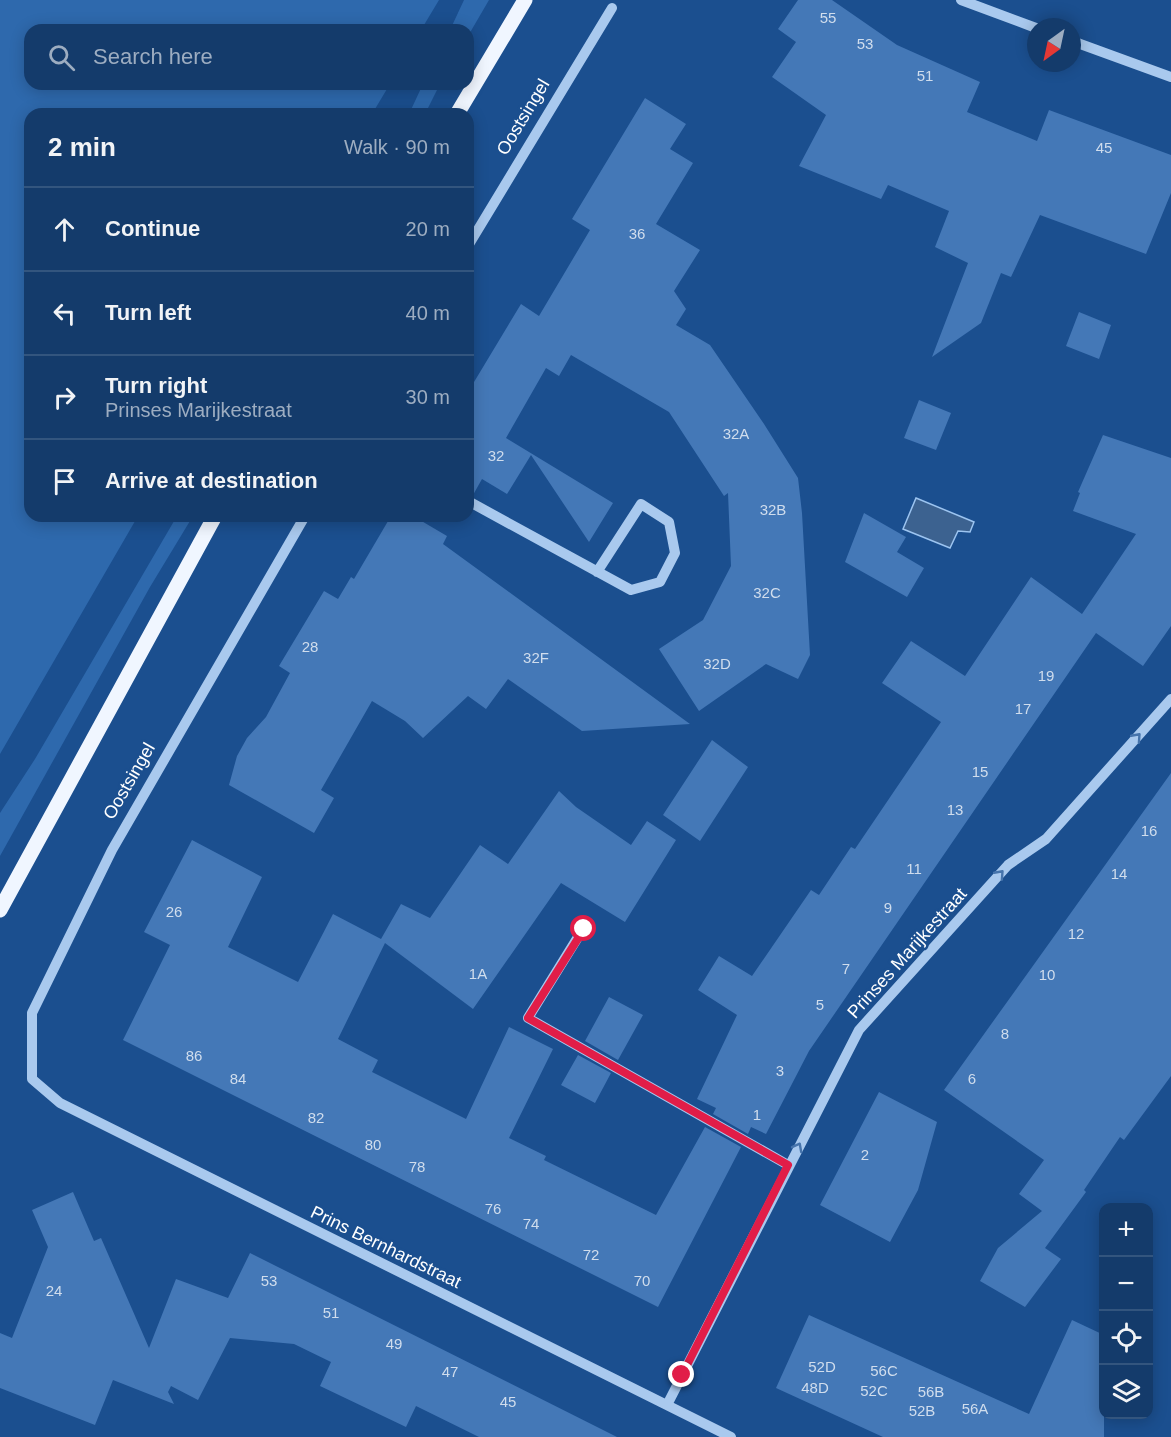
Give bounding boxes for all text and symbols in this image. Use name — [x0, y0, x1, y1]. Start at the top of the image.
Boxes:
house number: 55 — [820, 9, 836, 26]
north arrow — [1027, 18, 1081, 72]
search box — [24, 24, 474, 90]
house number: 53 — [857, 35, 873, 52]
icon: search — [45, 41, 78, 74]
text: Search here — [93, 44, 213, 69]
house number: 51 — [917, 67, 933, 84]
street label: Oostsingel — [493, 75, 553, 159]
text: 2 min — [48, 132, 116, 162]
text: Walk · 90 m — [344, 136, 450, 158]
house number: 45 — [1096, 139, 1112, 156]
icon: ahead — [48, 213, 81, 246]
text: Continue — [105, 216, 200, 241]
text: 20 m — [406, 218, 450, 240]
house number: 36 — [629, 225, 645, 242]
icon: left — [48, 297, 81, 330]
text: Turn left — [105, 300, 191, 325]
text: 40 m — [406, 302, 450, 324]
text: Turn right — [105, 373, 207, 398]
icon: right — [48, 381, 81, 414]
text: 30 m — [406, 386, 450, 408]
text: Prinses Marijkestraat — [105, 399, 292, 421]
house number: 32A — [723, 425, 749, 442]
house number: 32 — [488, 447, 504, 464]
icon: arrive — [48, 465, 81, 498]
text: Arrive at destination — [105, 468, 318, 493]
house number: 32B — [760, 501, 786, 518]
house number: 32C — [753, 584, 781, 601]
house number: 28 — [302, 638, 318, 655]
house number: 32F — [523, 649, 549, 666]
house number: 32D — [703, 655, 731, 672]
house number: 19 — [1038, 667, 1054, 684]
house number: 17 — [1015, 700, 1031, 717]
one-way arrow — [1130, 733, 1141, 744]
street label: Oostsingel — [99, 739, 159, 823]
house number: 15 — [972, 763, 988, 780]
house number: 13 — [947, 801, 963, 818]
house number: 16 — [1141, 822, 1157, 839]
house number: 11 — [906, 860, 922, 877]
house number: 14 — [1111, 865, 1127, 882]
one-way arrow — [993, 870, 1004, 881]
street label: Prinses Marijkestraat — [843, 884, 971, 1022]
house number: 9 — [884, 899, 892, 916]
house number: 26 — [166, 903, 182, 920]
route start — [570, 915, 596, 941]
house number: 12 — [1068, 925, 1084, 942]
house number: 7 — [842, 960, 850, 977]
house number: 1A — [469, 965, 487, 982]
house number: 10 — [1039, 966, 1055, 983]
house number: 5 — [816, 996, 824, 1013]
house number: 8 — [1001, 1025, 1009, 1042]
house number: 86 — [186, 1047, 202, 1064]
house number: 3 — [776, 1062, 784, 1079]
house number: 84 — [230, 1070, 246, 1087]
house number: 6 — [968, 1070, 976, 1087]
house number: 1 — [753, 1106, 761, 1123]
house number: 82 — [308, 1109, 324, 1126]
house number: 80 — [365, 1136, 381, 1153]
one-way arrow — [791, 1142, 802, 1153]
house number: 2 — [861, 1146, 869, 1163]
house number: 78 — [409, 1158, 425, 1175]
house number: 76 — [485, 1200, 501, 1217]
street label: Prins Bernhardstraat — [307, 1202, 465, 1292]
map controls — [1099, 1203, 1153, 1419]
button: + — [1099, 1203, 1153, 1257]
house number: 74 — [523, 1215, 539, 1232]
house number: 72 — [583, 1246, 599, 1263]
button: − — [1099, 1257, 1153, 1311]
house number: 53 — [261, 1272, 277, 1289]
house number: 70 — [634, 1272, 650, 1289]
house number: 24 — [46, 1282, 62, 1299]
house number: 51 — [323, 1304, 339, 1321]
button: locate — [1099, 1311, 1153, 1365]
house number: 49 — [386, 1335, 402, 1352]
house number: 52D — [808, 1358, 836, 1375]
route end — [668, 1361, 694, 1387]
house number: 56C — [870, 1362, 898, 1379]
house number: 47 — [442, 1363, 458, 1380]
button: layers — [1099, 1365, 1153, 1419]
house number: 48D — [801, 1379, 829, 1396]
house number: 52C — [860, 1382, 888, 1399]
house number: 56B — [918, 1383, 944, 1400]
house number: 45 — [500, 1393, 516, 1410]
house number: 56A — [962, 1400, 988, 1417]
house number: 52B — [909, 1402, 935, 1419]

